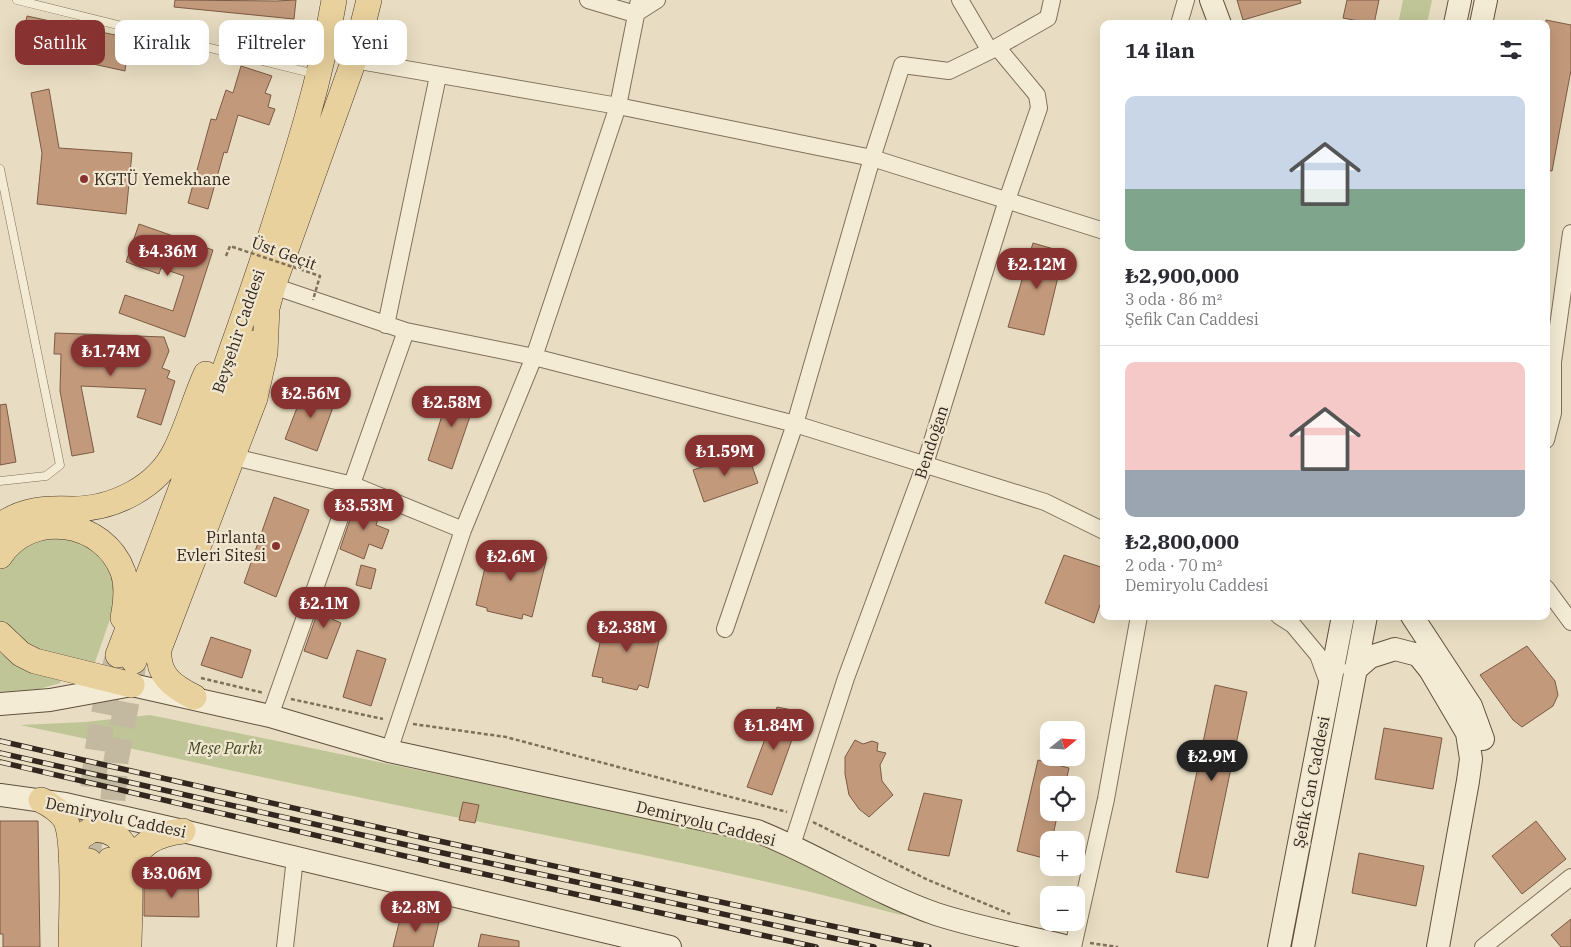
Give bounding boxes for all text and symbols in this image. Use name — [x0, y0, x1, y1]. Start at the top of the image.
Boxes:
chip: Satılık — [15, 20, 105, 65]
chip: Kiralık — [115, 20, 209, 65]
chip: Filtreler — [219, 20, 324, 65]
chip: Yeni — [334, 20, 407, 65]
text: 14 ilan — [1125, 36, 1195, 64]
icon: filters — [1497, 36, 1525, 64]
icon: home — [1280, 129, 1370, 219]
place label: KGTÜ Yemekhane — [94, 169, 230, 189]
marker: KGTÜ Yemekhane — [78, 173, 90, 185]
street label: Üst Geçit — [249, 232, 320, 274]
pin: ₺4.36M — [127, 234, 209, 277]
text: ₺4.36M — [139, 241, 197, 261]
pin: ₺2.12M — [996, 248, 1078, 290]
text: ₺2.12M — [1008, 254, 1066, 274]
text: ₺2,900,000 — [1125, 261, 1239, 289]
street label: Beyşehir Caddesi — [207, 266, 269, 396]
text: 3 oda · 86 m² — [1125, 289, 1222, 309]
text: Şefik Can Caddesi — [1125, 309, 1259, 329]
pin: ₺1.74M — [70, 334, 152, 377]
text: ₺1.74M — [82, 341, 140, 361]
pin: ₺2.56M — [270, 376, 352, 419]
text: ₺2.56M — [282, 383, 340, 403]
pin: ₺2.58M — [411, 386, 493, 428]
text: ₺2.58M — [423, 392, 481, 412]
icon: home — [1280, 394, 1370, 484]
street label: Bendoğan — [910, 403, 952, 481]
pin: ₺1.59M — [684, 434, 766, 477]
text: ₺1.59M — [696, 441, 754, 461]
pin: ₺3.53M — [323, 488, 405, 531]
text: ₺3.53M — [335, 495, 393, 515]
place label: Pırlanta Evleri Sitesi — [177, 527, 266, 565]
text: ₺2,800,000 — [1125, 527, 1239, 555]
marker: Pırlanta Evleri Sitesi — [270, 540, 282, 552]
pin: ₺2.6M — [476, 540, 546, 582]
text: ₺2.6M — [487, 546, 535, 566]
text: 2 oda · 70 m² — [1125, 555, 1222, 575]
text: Demiryolu Caddesi — [1125, 575, 1268, 595]
pin: ₺2.1M — [289, 586, 359, 629]
text: ₺2.1M — [300, 593, 348, 613]
pin: ₺2.38M — [586, 610, 668, 653]
text: ₺2.38M — [598, 617, 656, 637]
pin: ₺1.84M — [733, 708, 815, 751]
street label: Şefik Can Caddesi — [1288, 714, 1334, 850]
text: ₺1.84M — [745, 715, 803, 735]
north arrow — [1040, 721, 1085, 766]
map controls — [1040, 721, 1085, 931]
park label: Meşe Parkı — [187, 738, 262, 758]
pin: ₺2.9M — [1177, 740, 1247, 782]
text: ₺2.9M — [1188, 746, 1236, 766]
button: locate — [1040, 776, 1085, 821]
street label: Demiryolu Caddesi — [44, 792, 188, 842]
street label: Demiryolu Caddesi — [634, 796, 778, 850]
button: + — [1040, 831, 1085, 876]
pin: ₺3.06M — [131, 856, 213, 899]
text: ₺3.06M — [143, 863, 201, 883]
button: − — [1040, 886, 1085, 931]
pin: ₺2.8M — [381, 890, 451, 933]
text: ₺2.8M — [392, 897, 440, 917]

